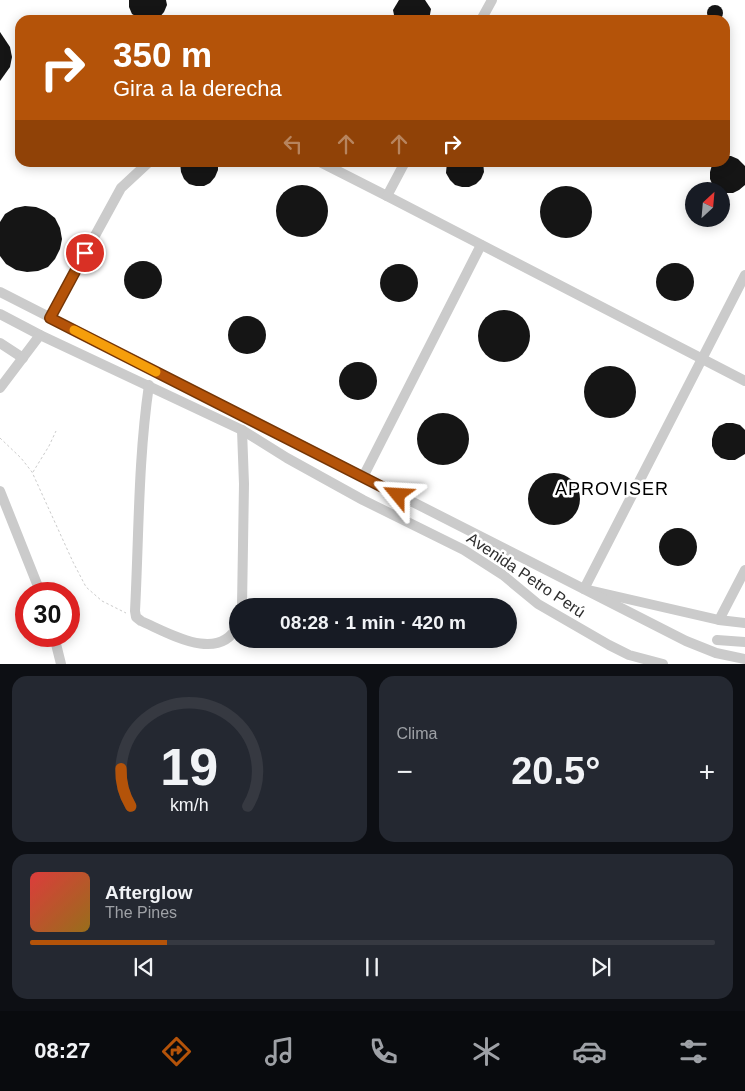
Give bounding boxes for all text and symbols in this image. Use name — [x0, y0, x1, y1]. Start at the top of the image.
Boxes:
icon: right — [30, 35, 95, 100]
text: 350 m — [113, 35, 212, 74]
text: Gira a la derecha — [113, 76, 282, 101]
icon: left — [279, 130, 307, 158]
icon: ahead — [332, 130, 360, 158]
icon: ahead — [385, 130, 413, 158]
icon: right — [438, 130, 466, 158]
north arrow — [685, 182, 730, 228]
map controls — [685, 182, 730, 227]
pin — [64, 232, 106, 274]
icon: arrive — [71, 239, 99, 267]
position arrow — [371, 468, 423, 520]
district label: APROVISER — [555, 479, 669, 499]
street label: Avenida Petro Perú — [464, 529, 588, 621]
speed limit sign: 30 — [15, 582, 80, 647]
text: 08:28 · 1 min · 420 m — [280, 612, 466, 633]
text: Clima — [397, 725, 437, 742]
text: 19 — [160, 738, 218, 796]
text: 20.5° — [511, 750, 600, 792]
text: − — [397, 756, 413, 787]
text: + — [699, 756, 715, 787]
text: km/h — [170, 795, 209, 815]
text: Afterglow — [105, 882, 193, 903]
text: The Pines — [105, 904, 177, 921]
icon: previous — [130, 953, 158, 981]
icon: pause — [358, 953, 386, 981]
icon: next — [587, 953, 615, 981]
icon: directions — [159, 1034, 194, 1069]
icon: music — [262, 1034, 297, 1069]
icon: phone — [366, 1034, 401, 1069]
icon: climate — [469, 1034, 504, 1069]
icon: car — [572, 1034, 607, 1069]
icon: filters — [676, 1034, 711, 1069]
text: 08:27 — [34, 1038, 90, 1063]

